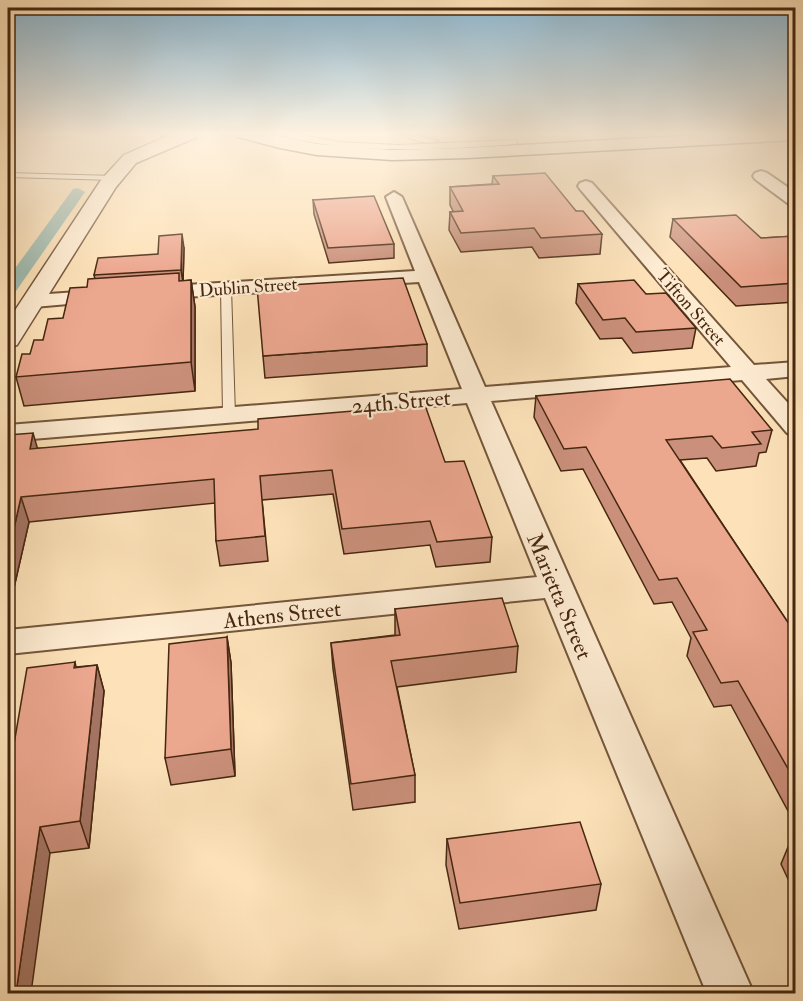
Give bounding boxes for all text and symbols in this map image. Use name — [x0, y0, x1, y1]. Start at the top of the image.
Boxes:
street label: Tifton Street — [651, 264, 730, 351]
street label: Dublin Street — [198, 273, 298, 302]
street label: 24th Street — [350, 384, 452, 420]
street label: Marietta Street — [520, 529, 598, 664]
street label: Athens Street — [221, 595, 342, 635]

